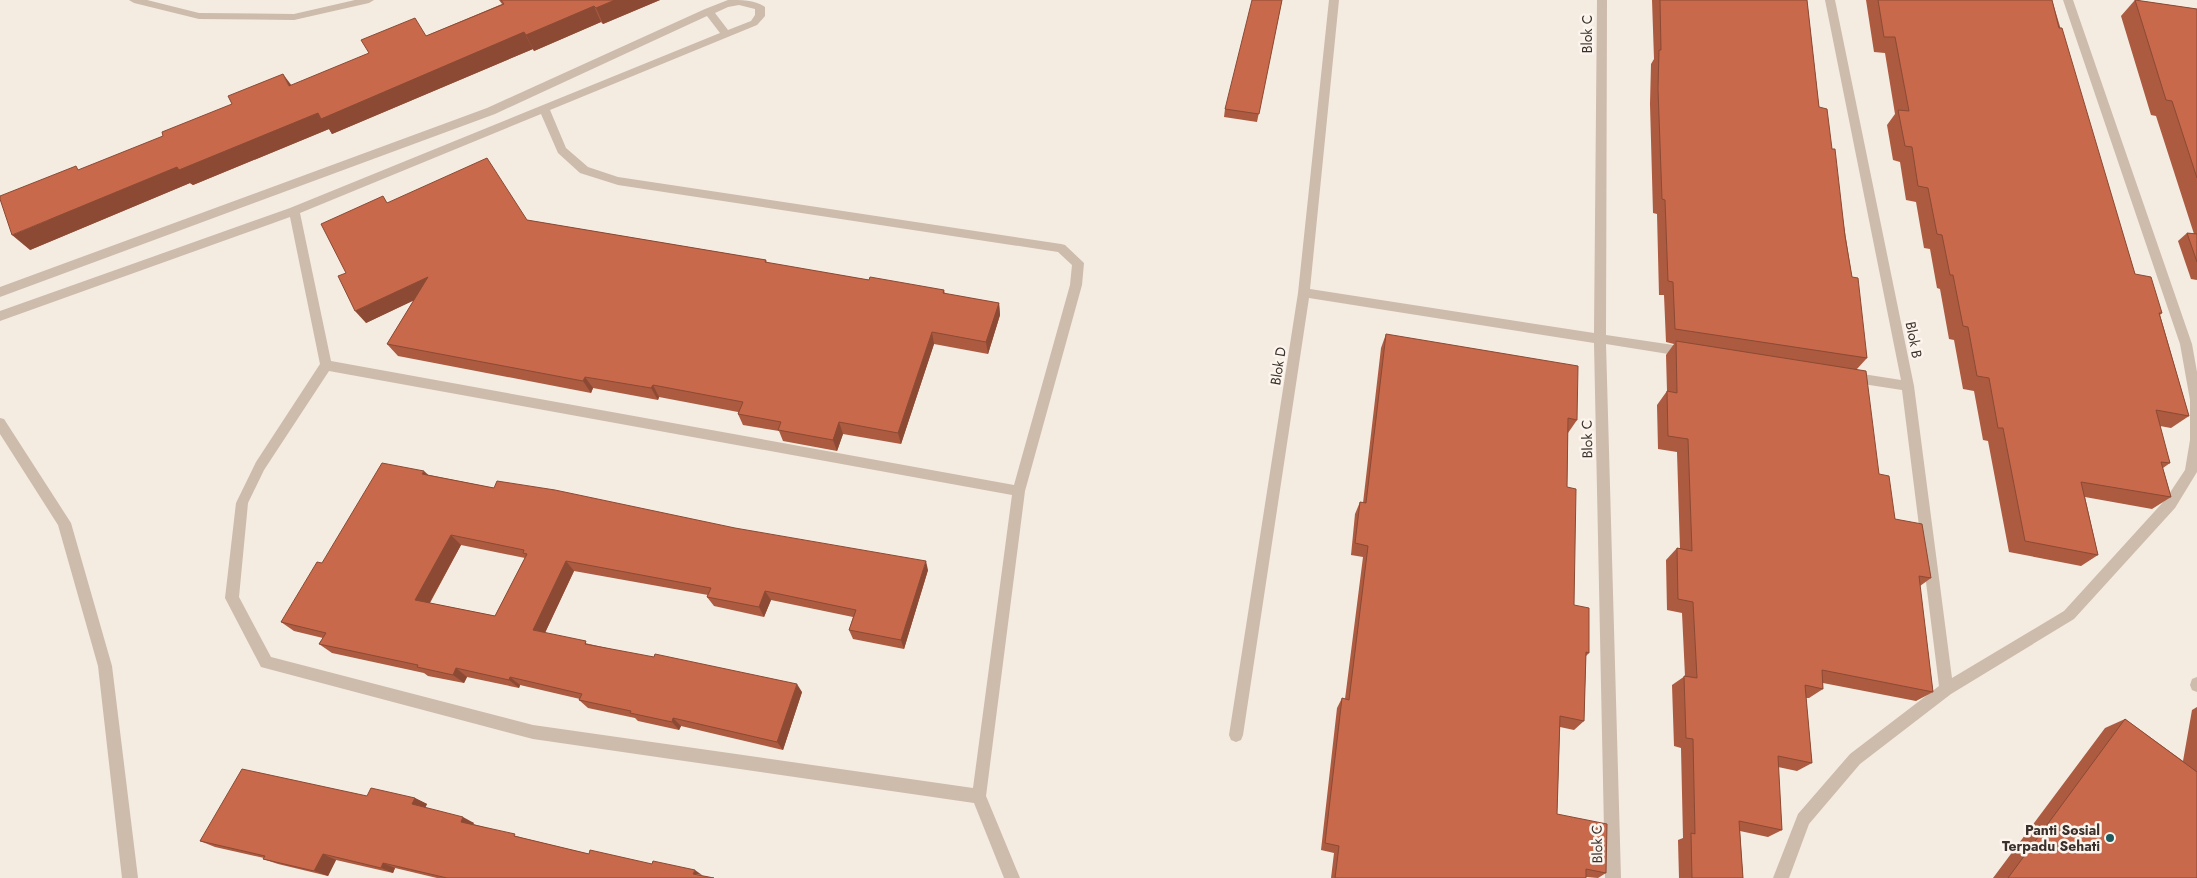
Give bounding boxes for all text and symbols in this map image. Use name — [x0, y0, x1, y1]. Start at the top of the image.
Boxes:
street label: Blok C — [1577, 15, 1597, 53]
street label: Blok B — [1901, 320, 1927, 360]
street label: Blok D — [1265, 345, 1291, 387]
street label: Blok C — [1577, 420, 1597, 458]
place label: Panti Sosial Terpadu Sehati — [2002, 820, 2100, 856]
street label: Blok C — [1587, 825, 1607, 863]
marker: Panti Sosial Terpadu Sehati — [2104, 832, 2116, 844]

